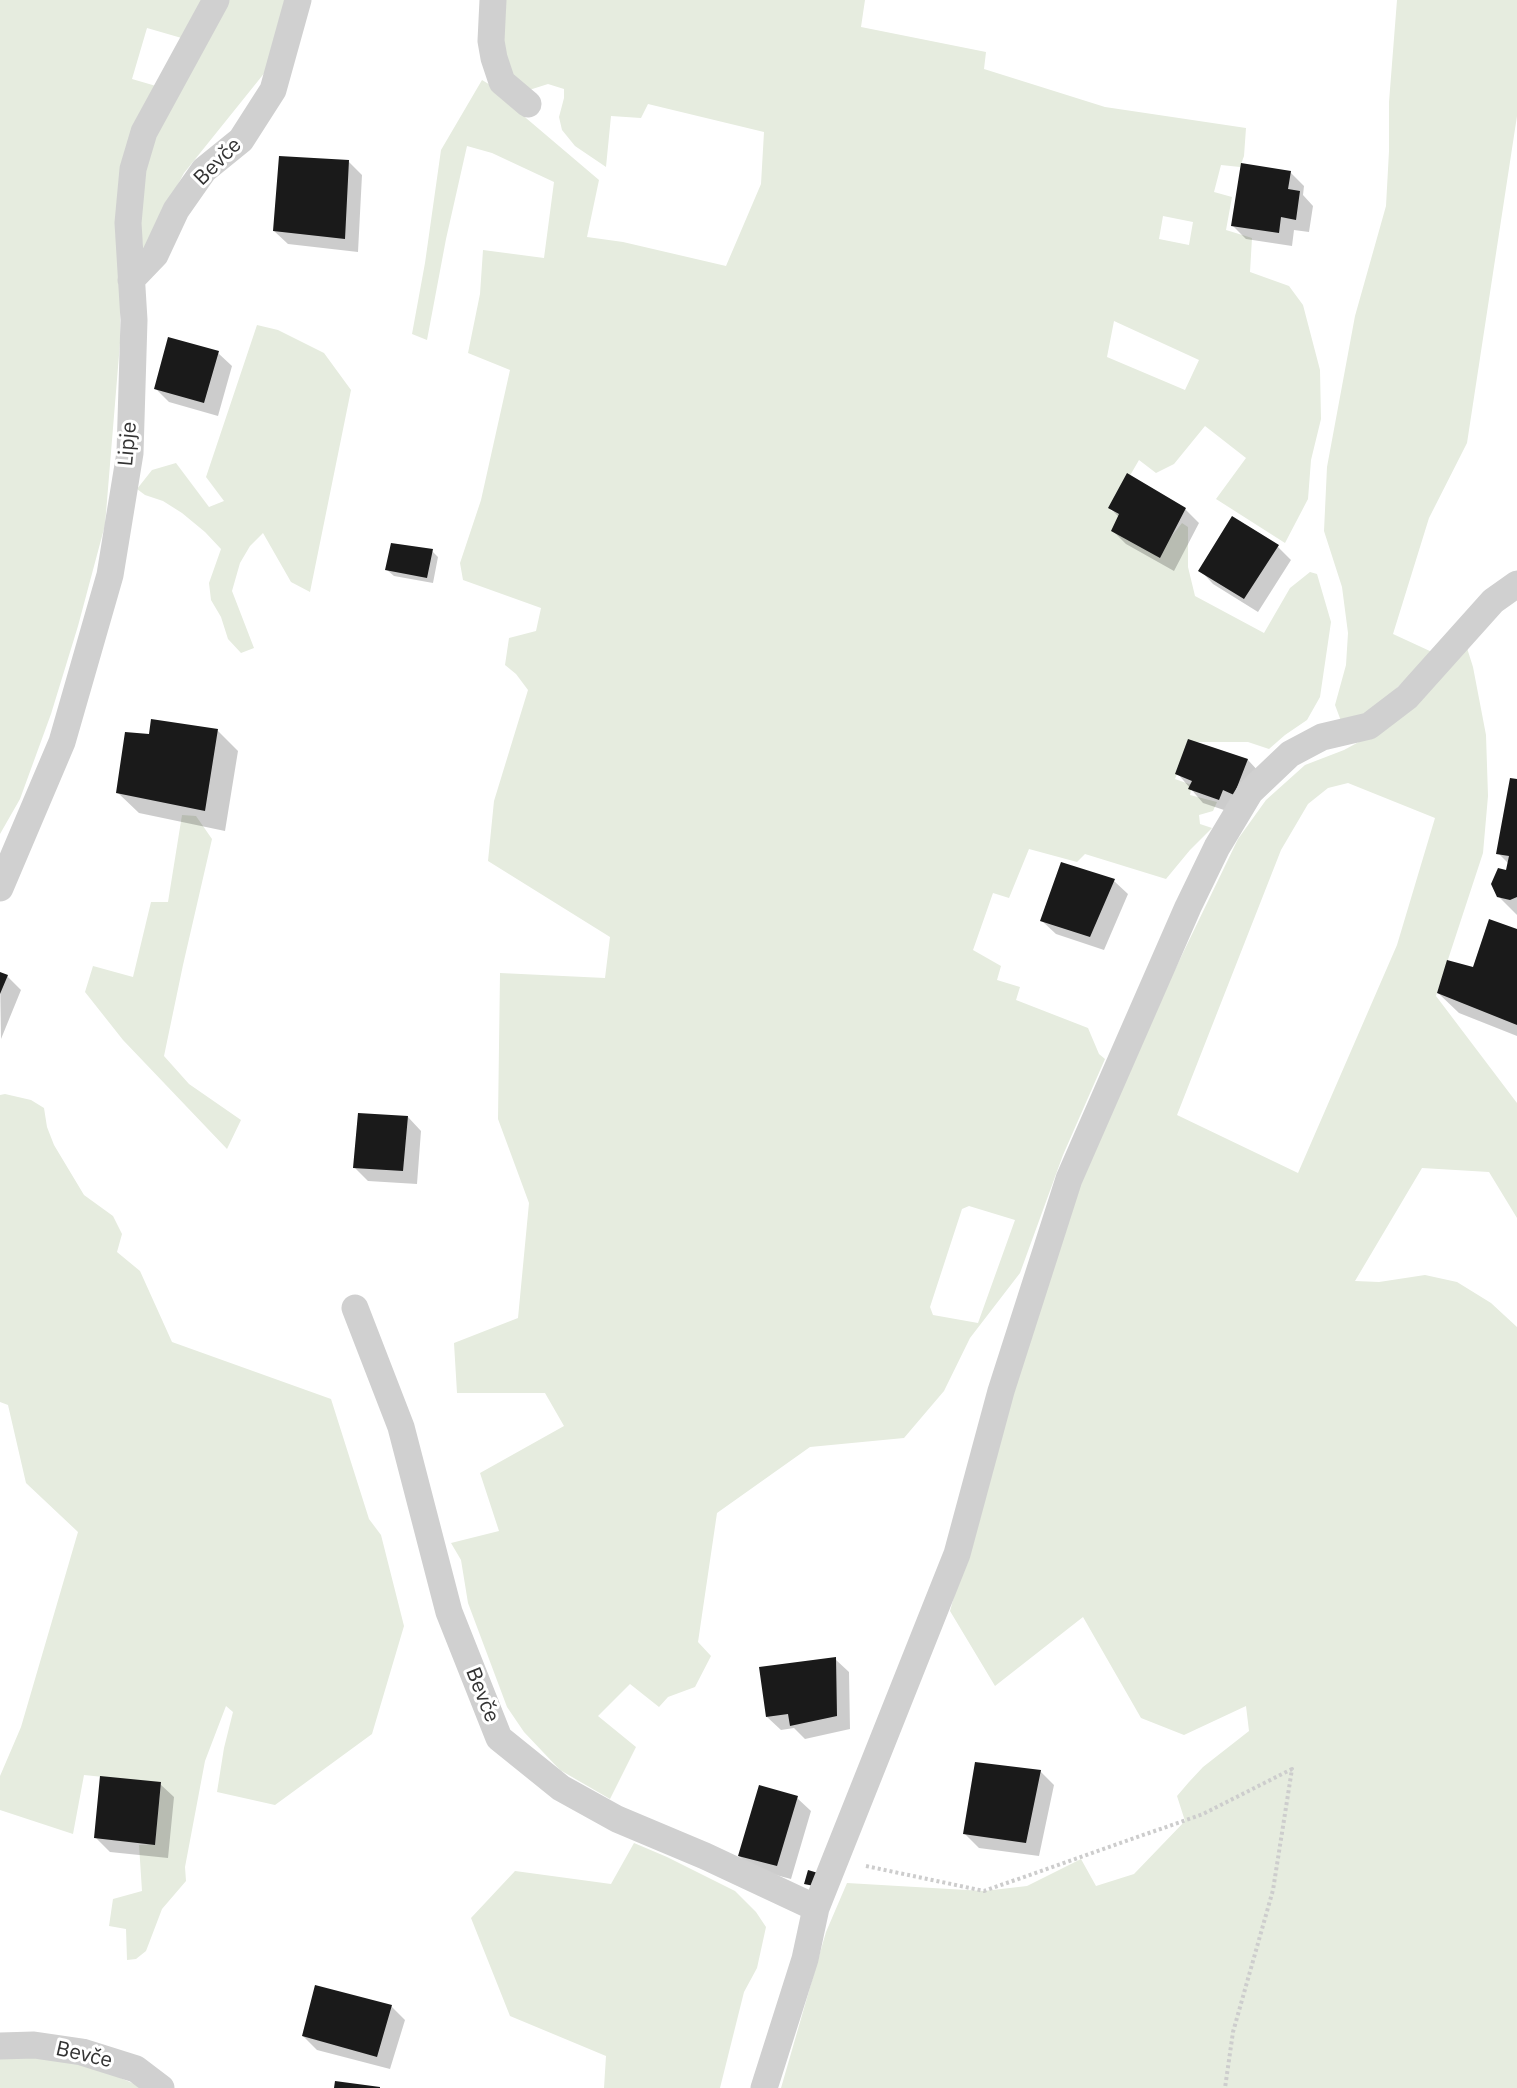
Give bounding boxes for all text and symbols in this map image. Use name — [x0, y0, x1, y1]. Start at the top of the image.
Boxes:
street label: Bevče — [189, 133, 247, 191]
street label: Lipje — [113, 421, 143, 467]
street label: Bevče — [460, 1664, 504, 1726]
street label: Bevče — [53, 2036, 115, 2074]

